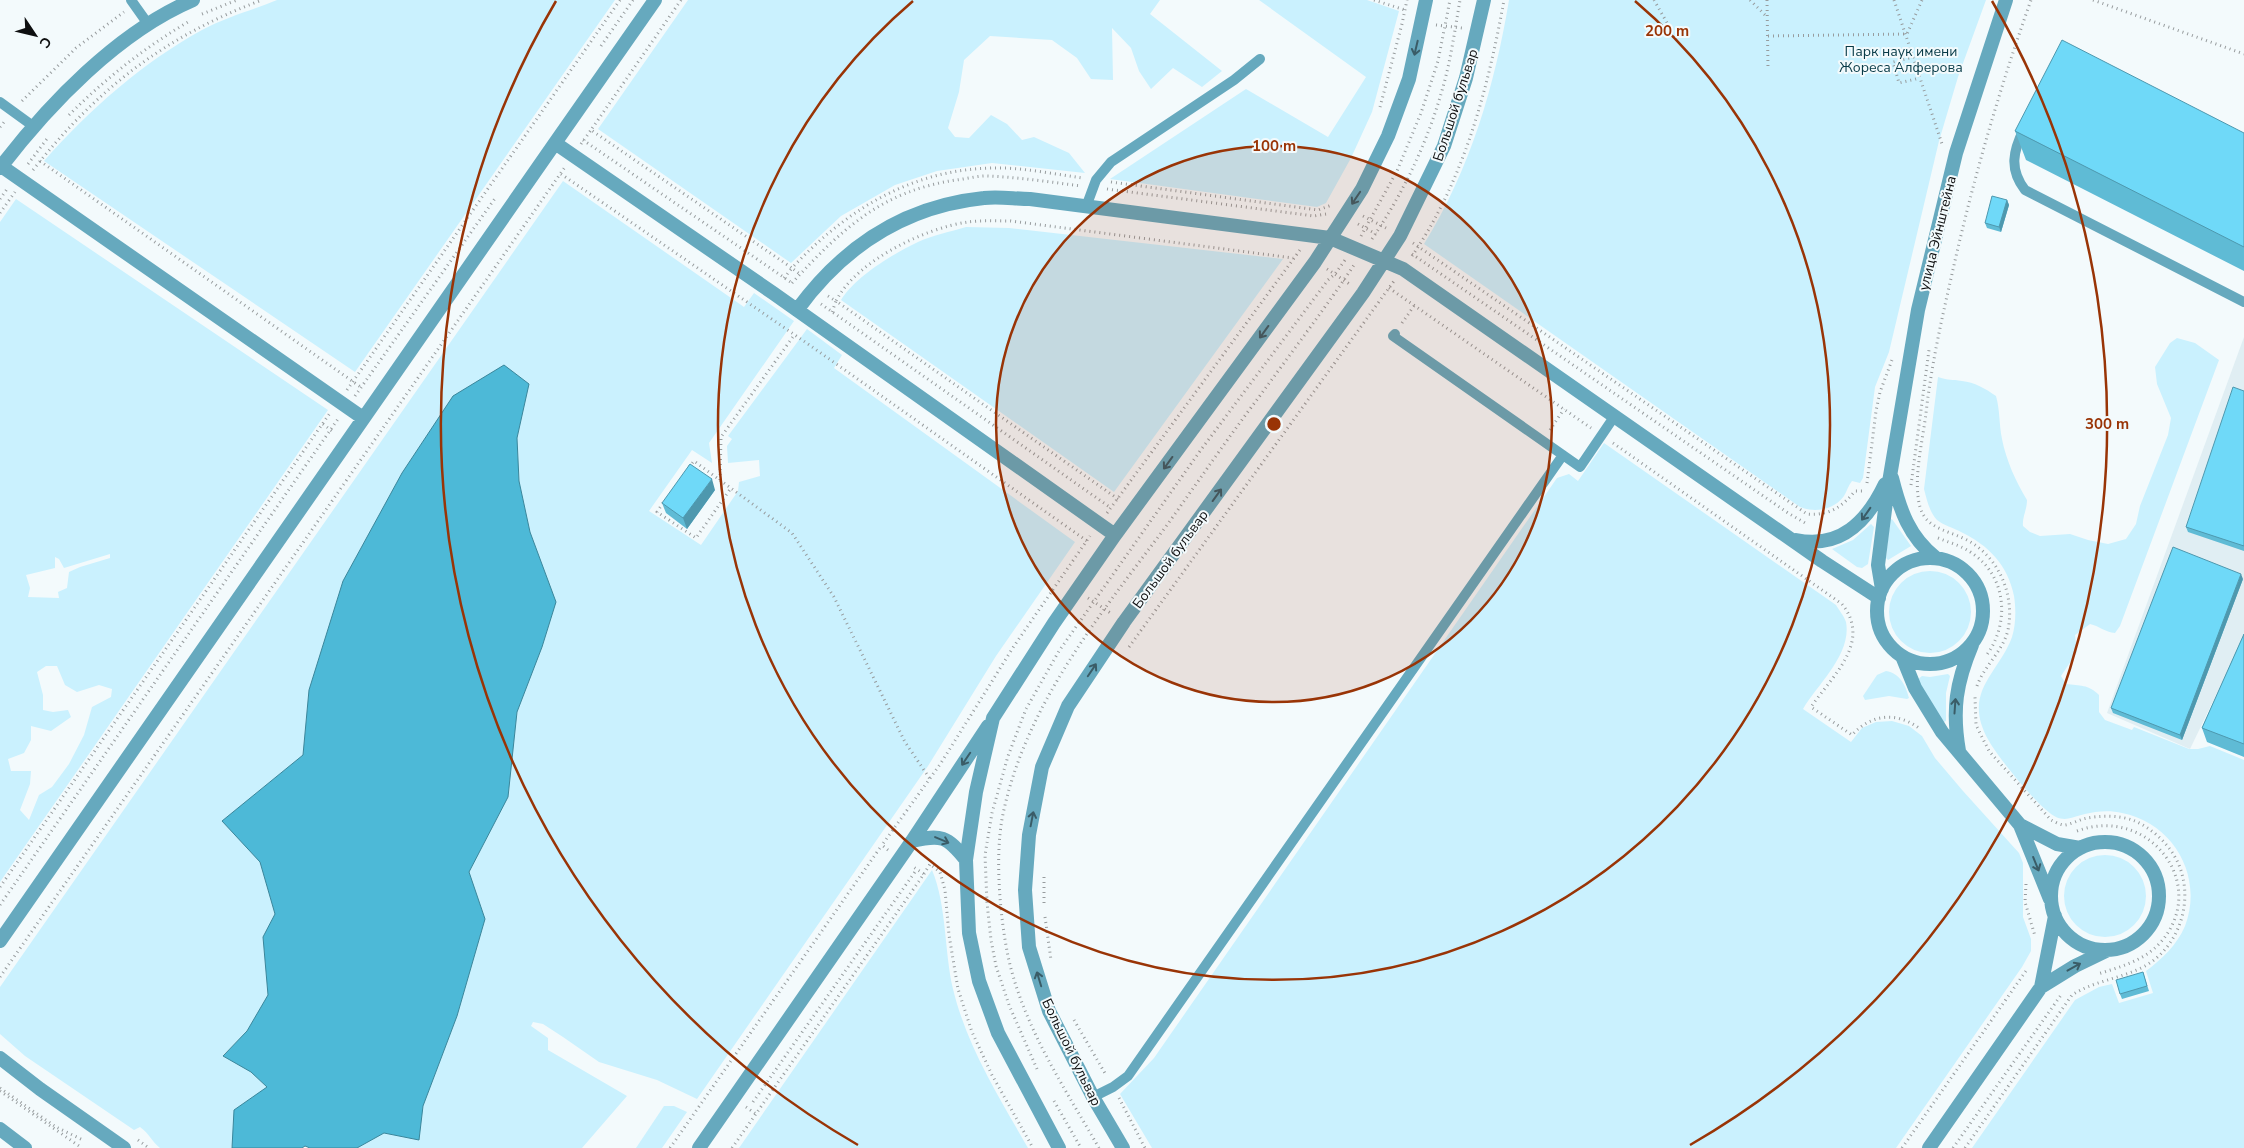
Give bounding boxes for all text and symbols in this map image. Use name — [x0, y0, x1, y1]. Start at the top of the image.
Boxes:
north arrow — [10, 10, 60, 60]
text: 200 m — [1645, 21, 1689, 41]
text: С — [34, 33, 56, 52]
one-way arrow — [1411, 39, 1420, 55]
park label: Парк наук имени Жореса Алферова — [1839, 42, 1963, 77]
street label: Большой бульвар — [1428, 46, 1483, 164]
text: 100 m — [1252, 136, 1296, 156]
street label: улица Эйнштейна — [1914, 174, 1961, 292]
one-way arrow — [1351, 191, 1361, 205]
one-way arrow — [1259, 325, 1269, 339]
text: 300 m — [2085, 414, 2129, 434]
centre of rings — [1265, 415, 1283, 433]
one-way arrow — [1163, 456, 1173, 470]
one-way arrow — [1212, 488, 1222, 502]
street label: Большой бульвар — [1128, 506, 1213, 612]
one-way arrow — [1861, 507, 1871, 521]
one-way arrow — [1087, 663, 1097, 677]
one-way arrow — [1950, 698, 1960, 714]
one-way arrow — [961, 752, 972, 766]
one-way arrow — [1028, 811, 1038, 827]
one-way arrow — [934, 836, 949, 845]
one-way arrow — [2032, 856, 2042, 871]
one-way arrow — [2066, 962, 2081, 972]
one-way arrow — [1034, 972, 1044, 988]
street label: Большой бульвар — [1037, 995, 1106, 1109]

